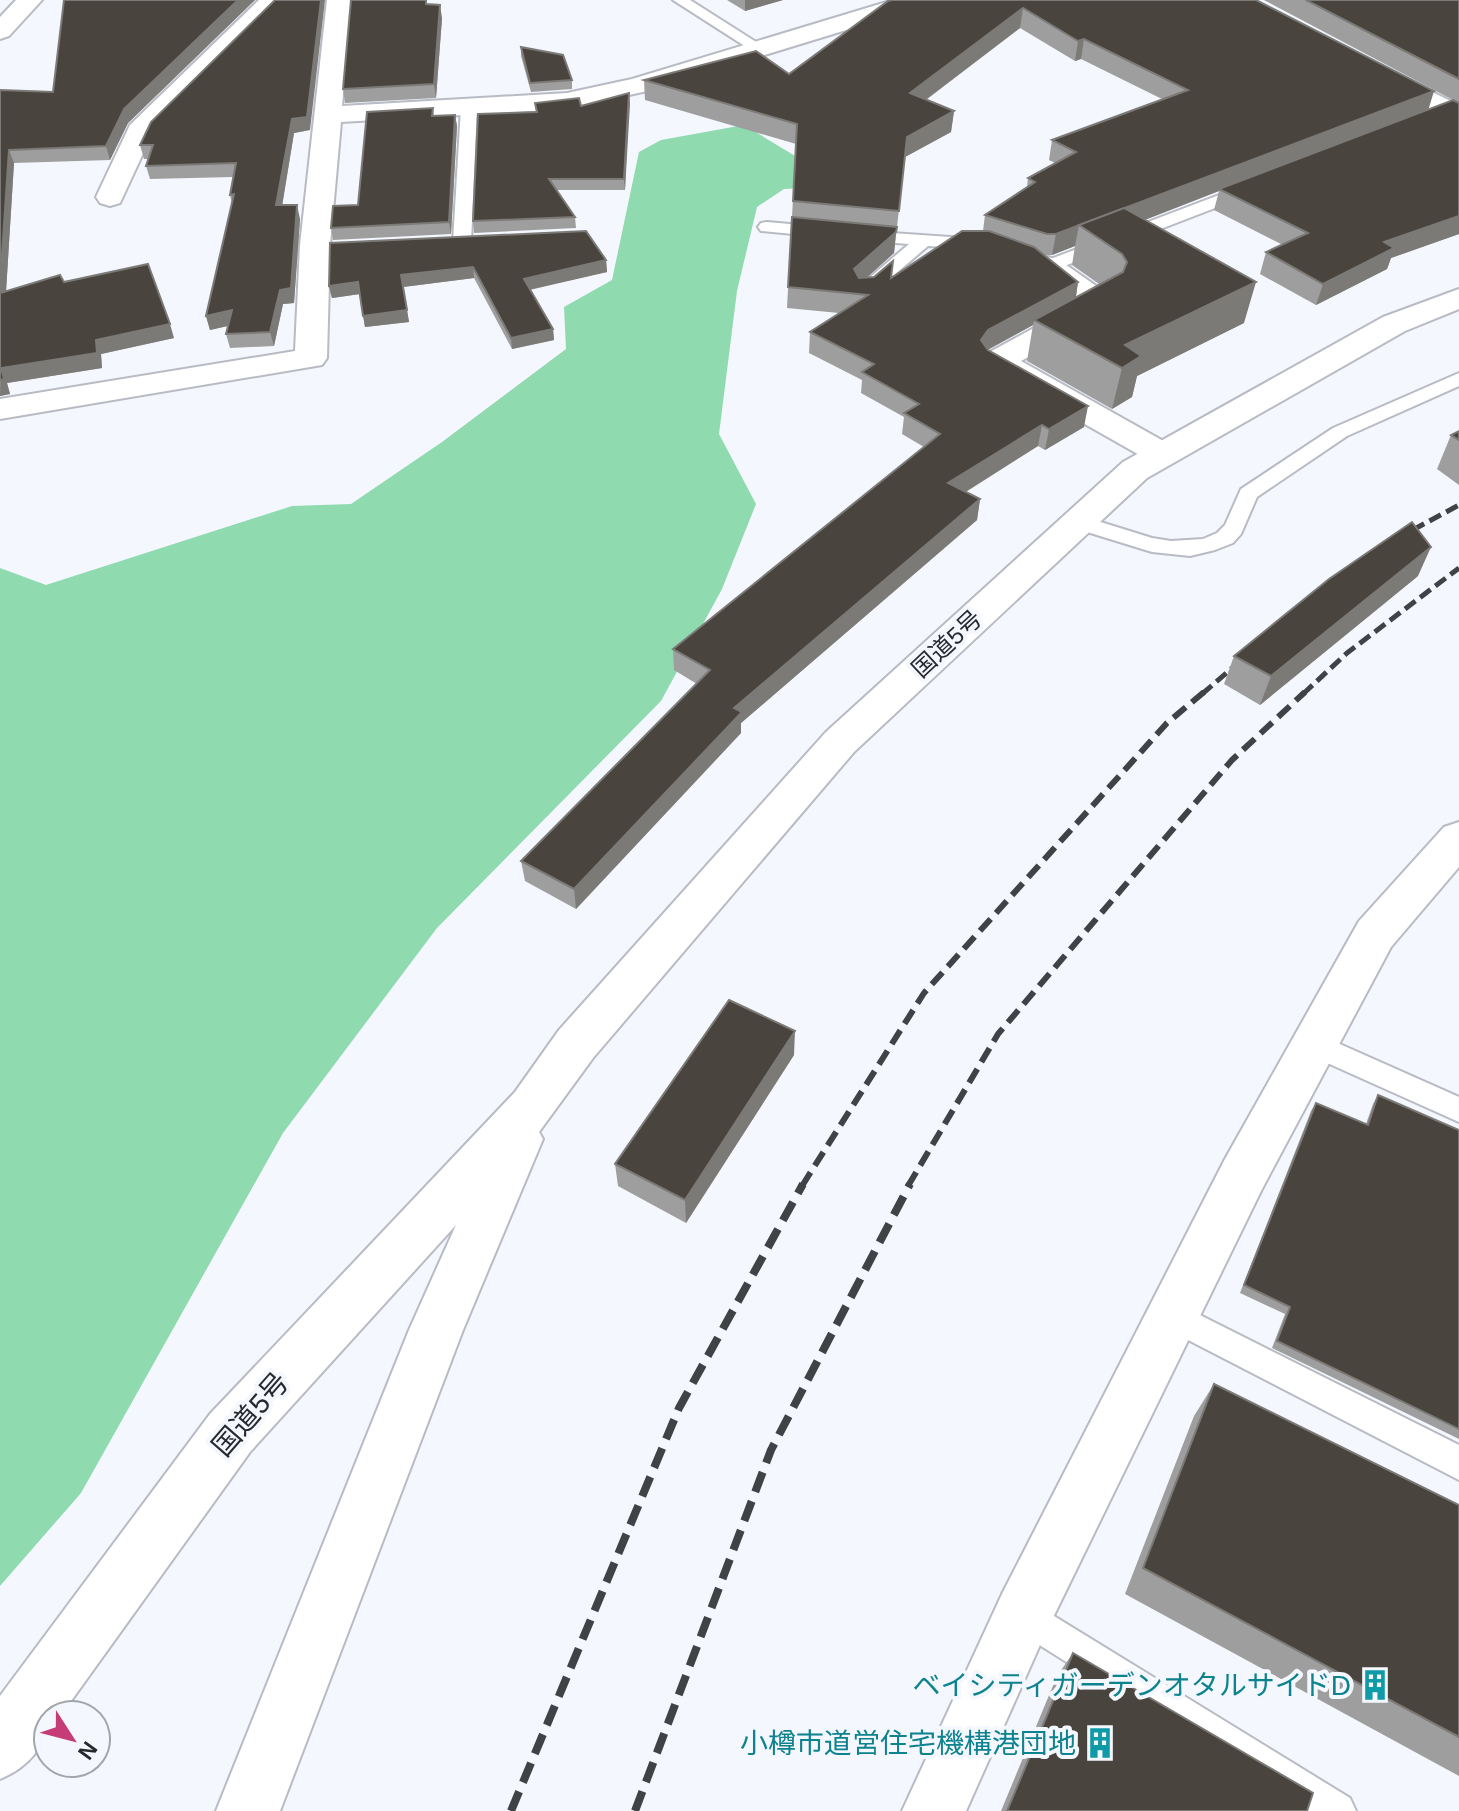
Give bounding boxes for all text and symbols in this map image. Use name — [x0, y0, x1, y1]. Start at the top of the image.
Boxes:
street label: 国道5号 — [906, 605, 987, 683]
street label: 国道5号 — [206, 1367, 295, 1462]
building icon: ベイシティガーデンオタルサイドD — [1358, 1668, 1392, 1702]
place label: ベイシティガーデンオタルサイドD — [912, 1670, 1351, 1701]
north arrow — [32, 1699, 112, 1779]
building icon: 小樽市道営住宅機構港団地 — [1083, 1726, 1117, 1760]
place label: 小樽市道営住宅機構港団地 — [740, 1728, 1076, 1759]
text: N — [73, 1737, 103, 1764]

